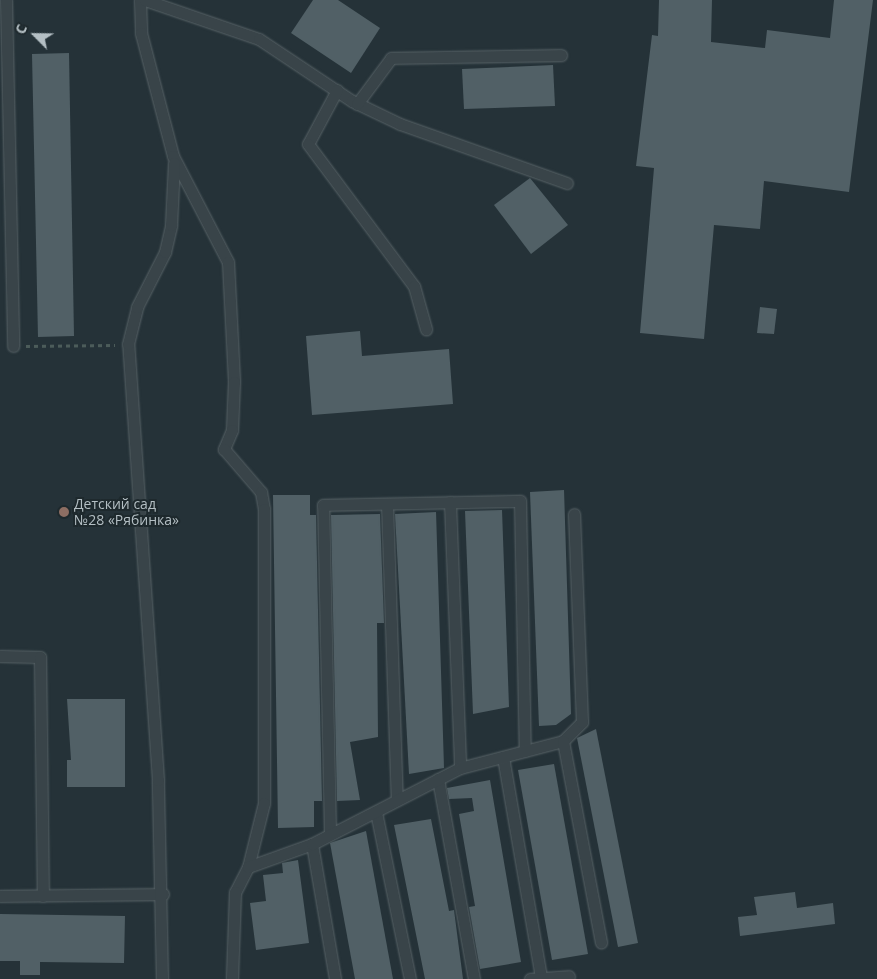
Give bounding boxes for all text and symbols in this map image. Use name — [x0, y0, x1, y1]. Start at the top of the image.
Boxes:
north arrow — [10, 10, 60, 60]
text: С — [10, 21, 31, 37]
place label: Детский сад №28 «Рябинка» — [74, 496, 179, 528]
marker: Детский сад №28 «Рябинка» — [58, 506, 70, 518]

